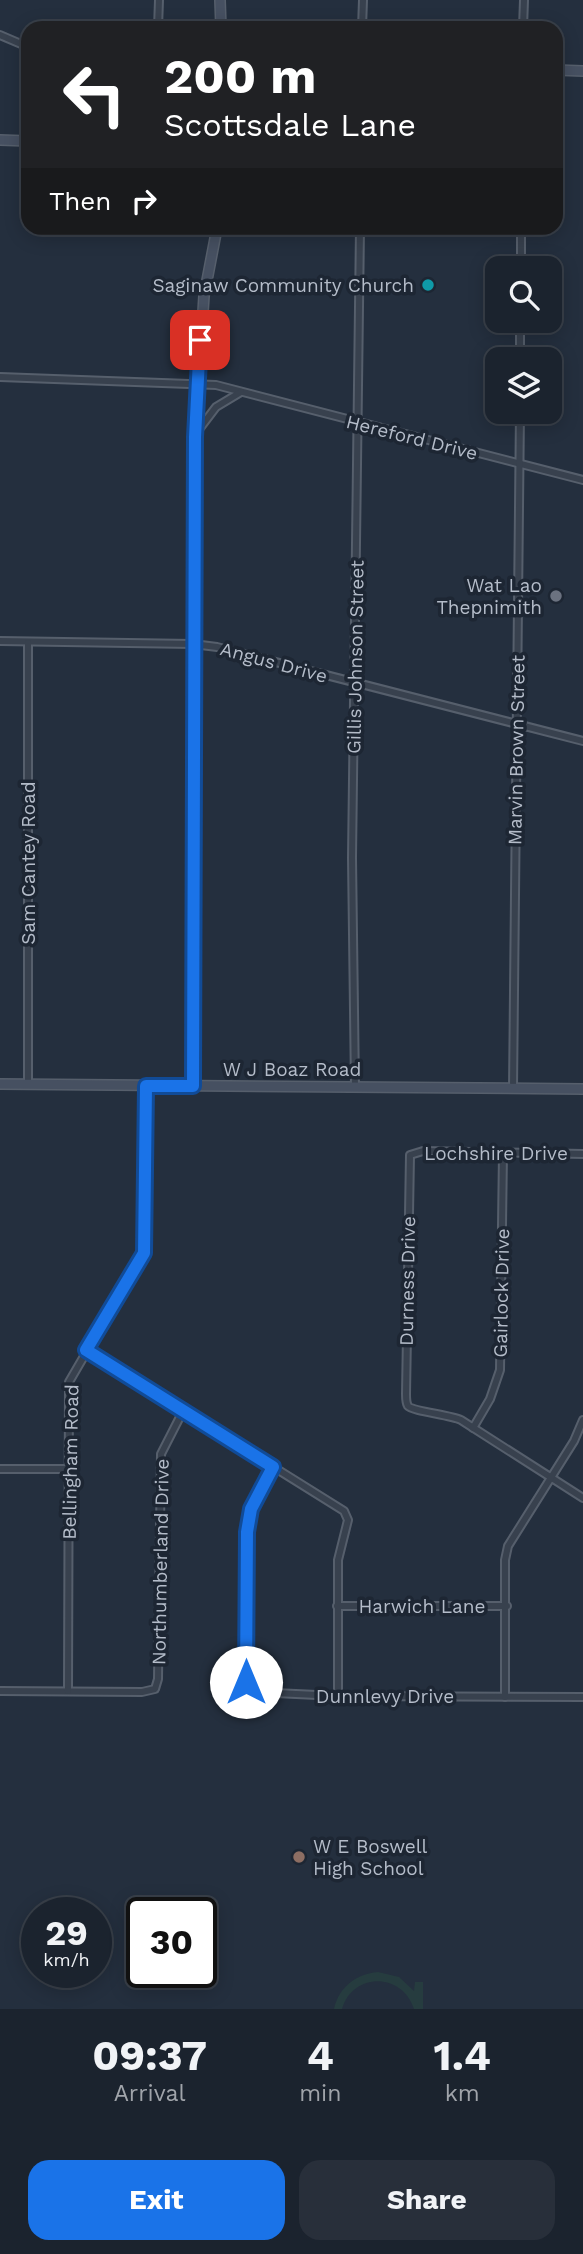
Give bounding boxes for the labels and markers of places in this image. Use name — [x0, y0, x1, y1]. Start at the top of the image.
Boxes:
place label: Saginaw Community Church — [153, 274, 414, 297]
marker: Saginaw Community Church — [420, 277, 436, 293]
pin — [170, 310, 230, 370]
place label: Wat Lao Thepnimith — [437, 574, 542, 619]
marker: Wat Lao Thepnimith — [548, 588, 564, 604]
place label: W E Boswell High School — [313, 1835, 427, 1880]
marker: W E Boswell High School — [291, 1849, 307, 1865]

